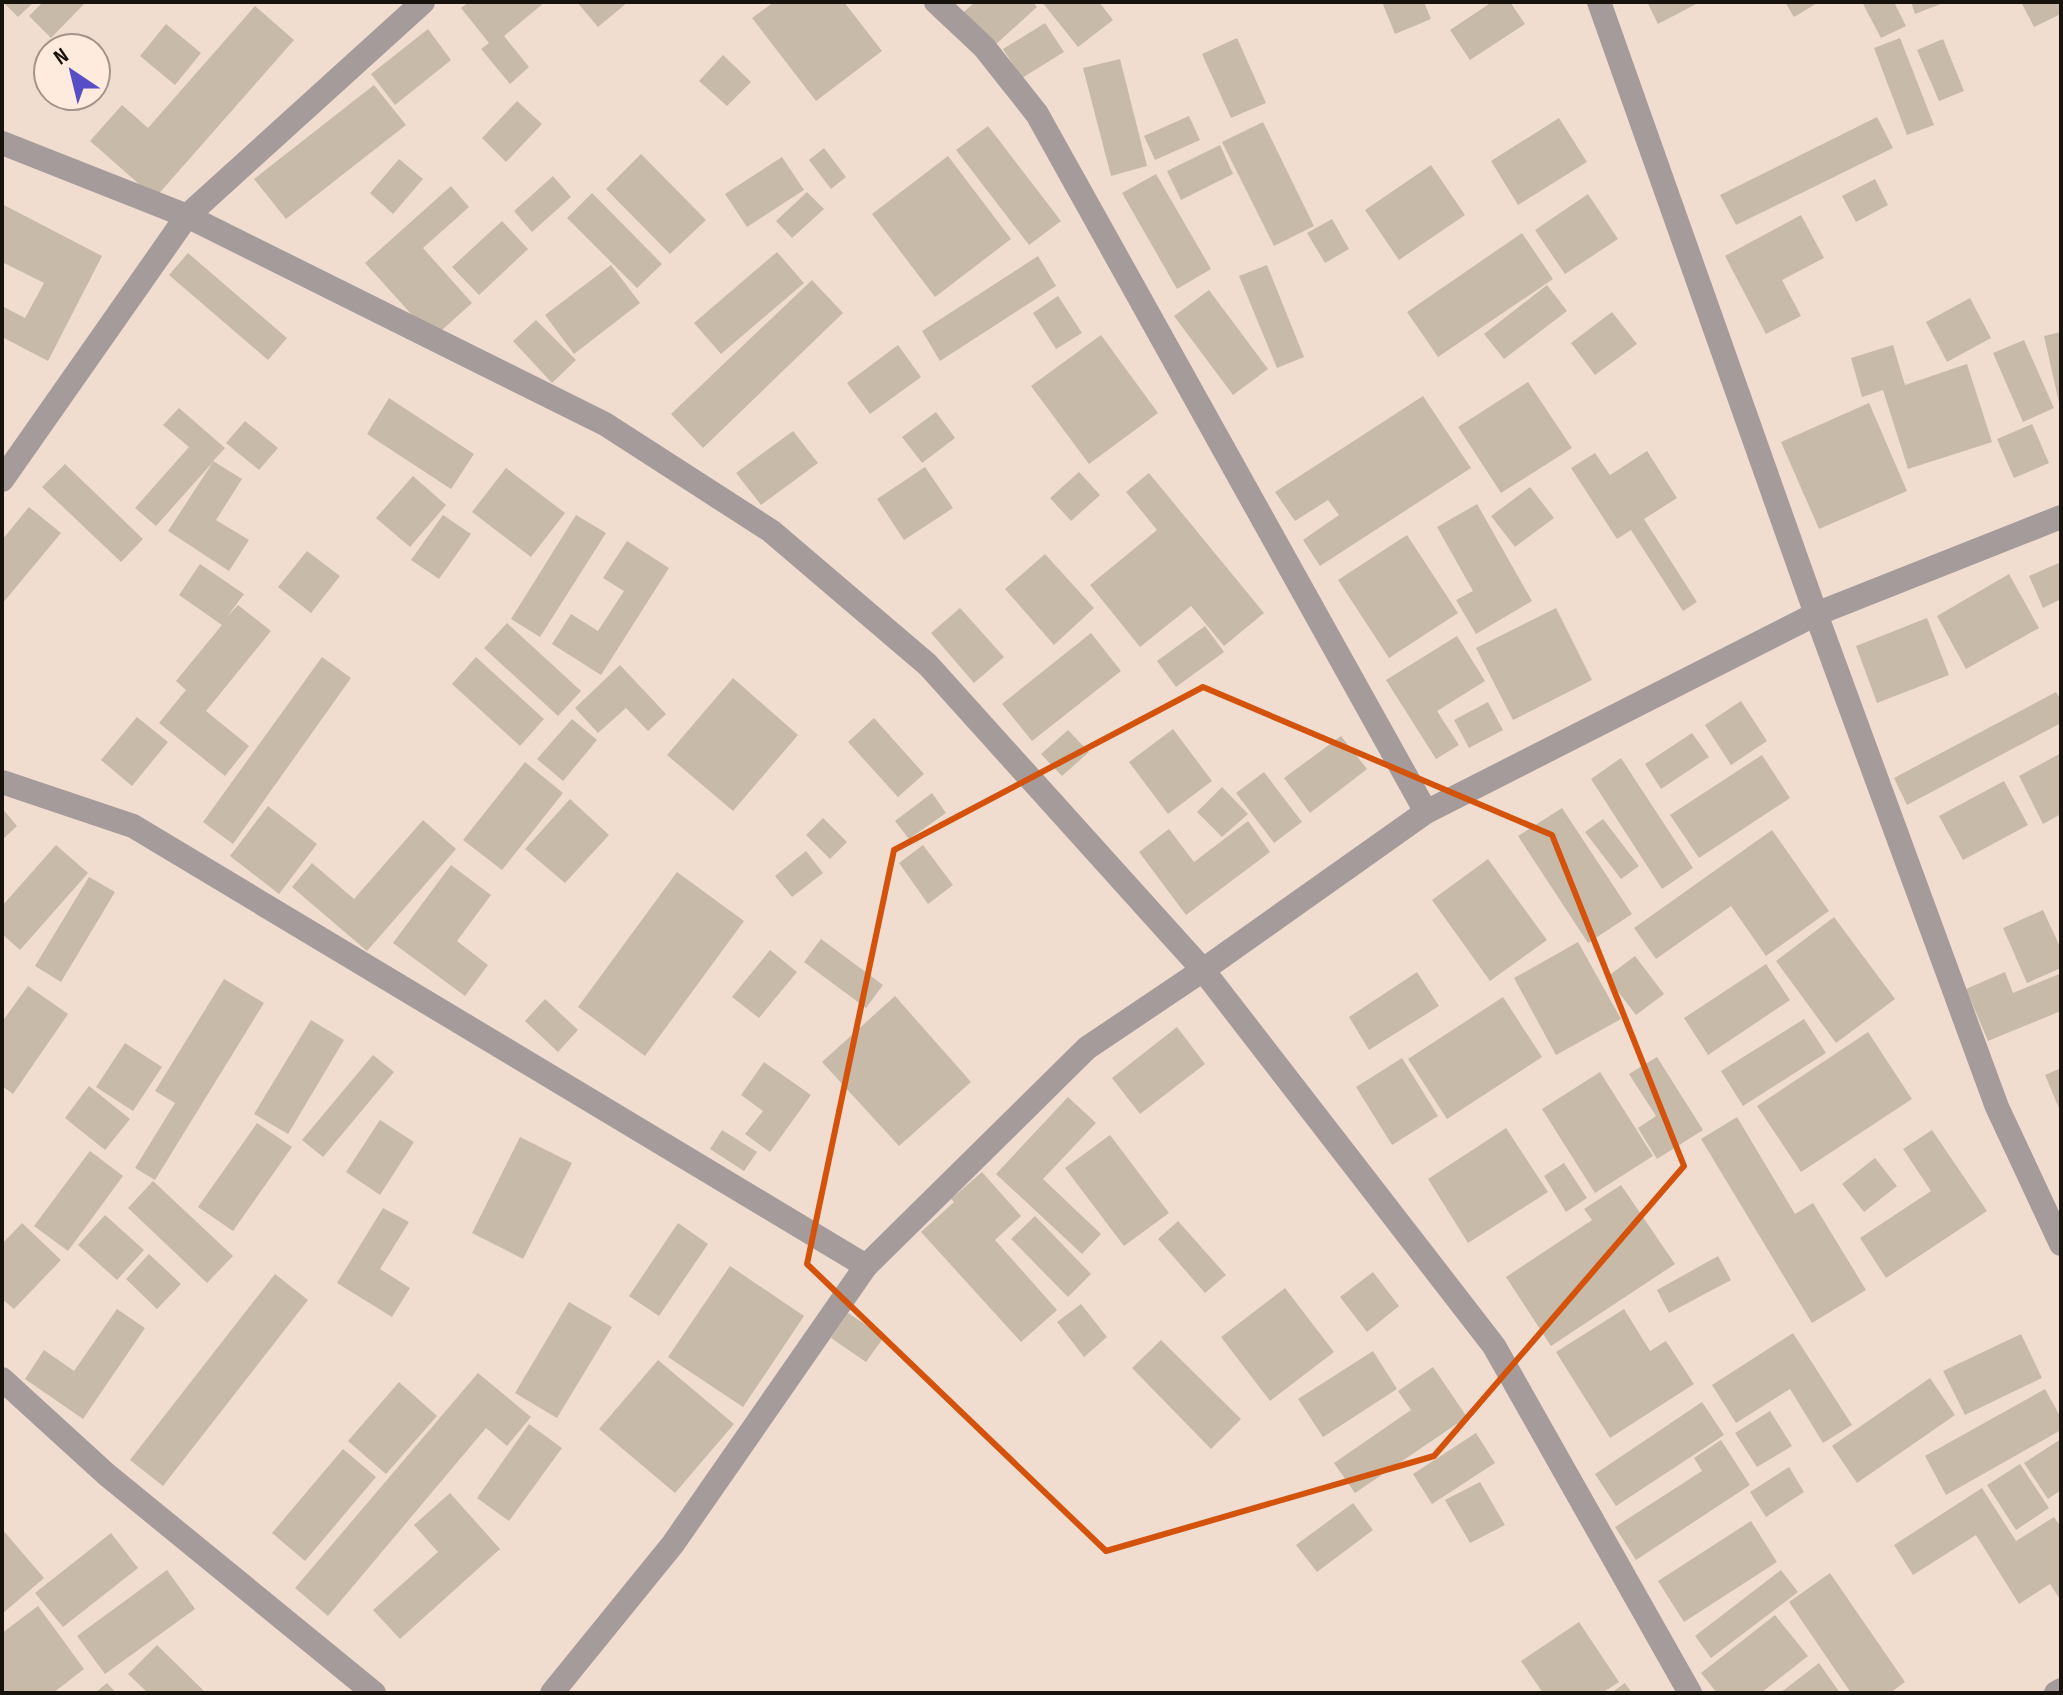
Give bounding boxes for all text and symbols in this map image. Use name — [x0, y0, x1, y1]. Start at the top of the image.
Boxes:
north arrow — [32, 32, 112, 112]
text: N — [49, 42, 74, 71]

